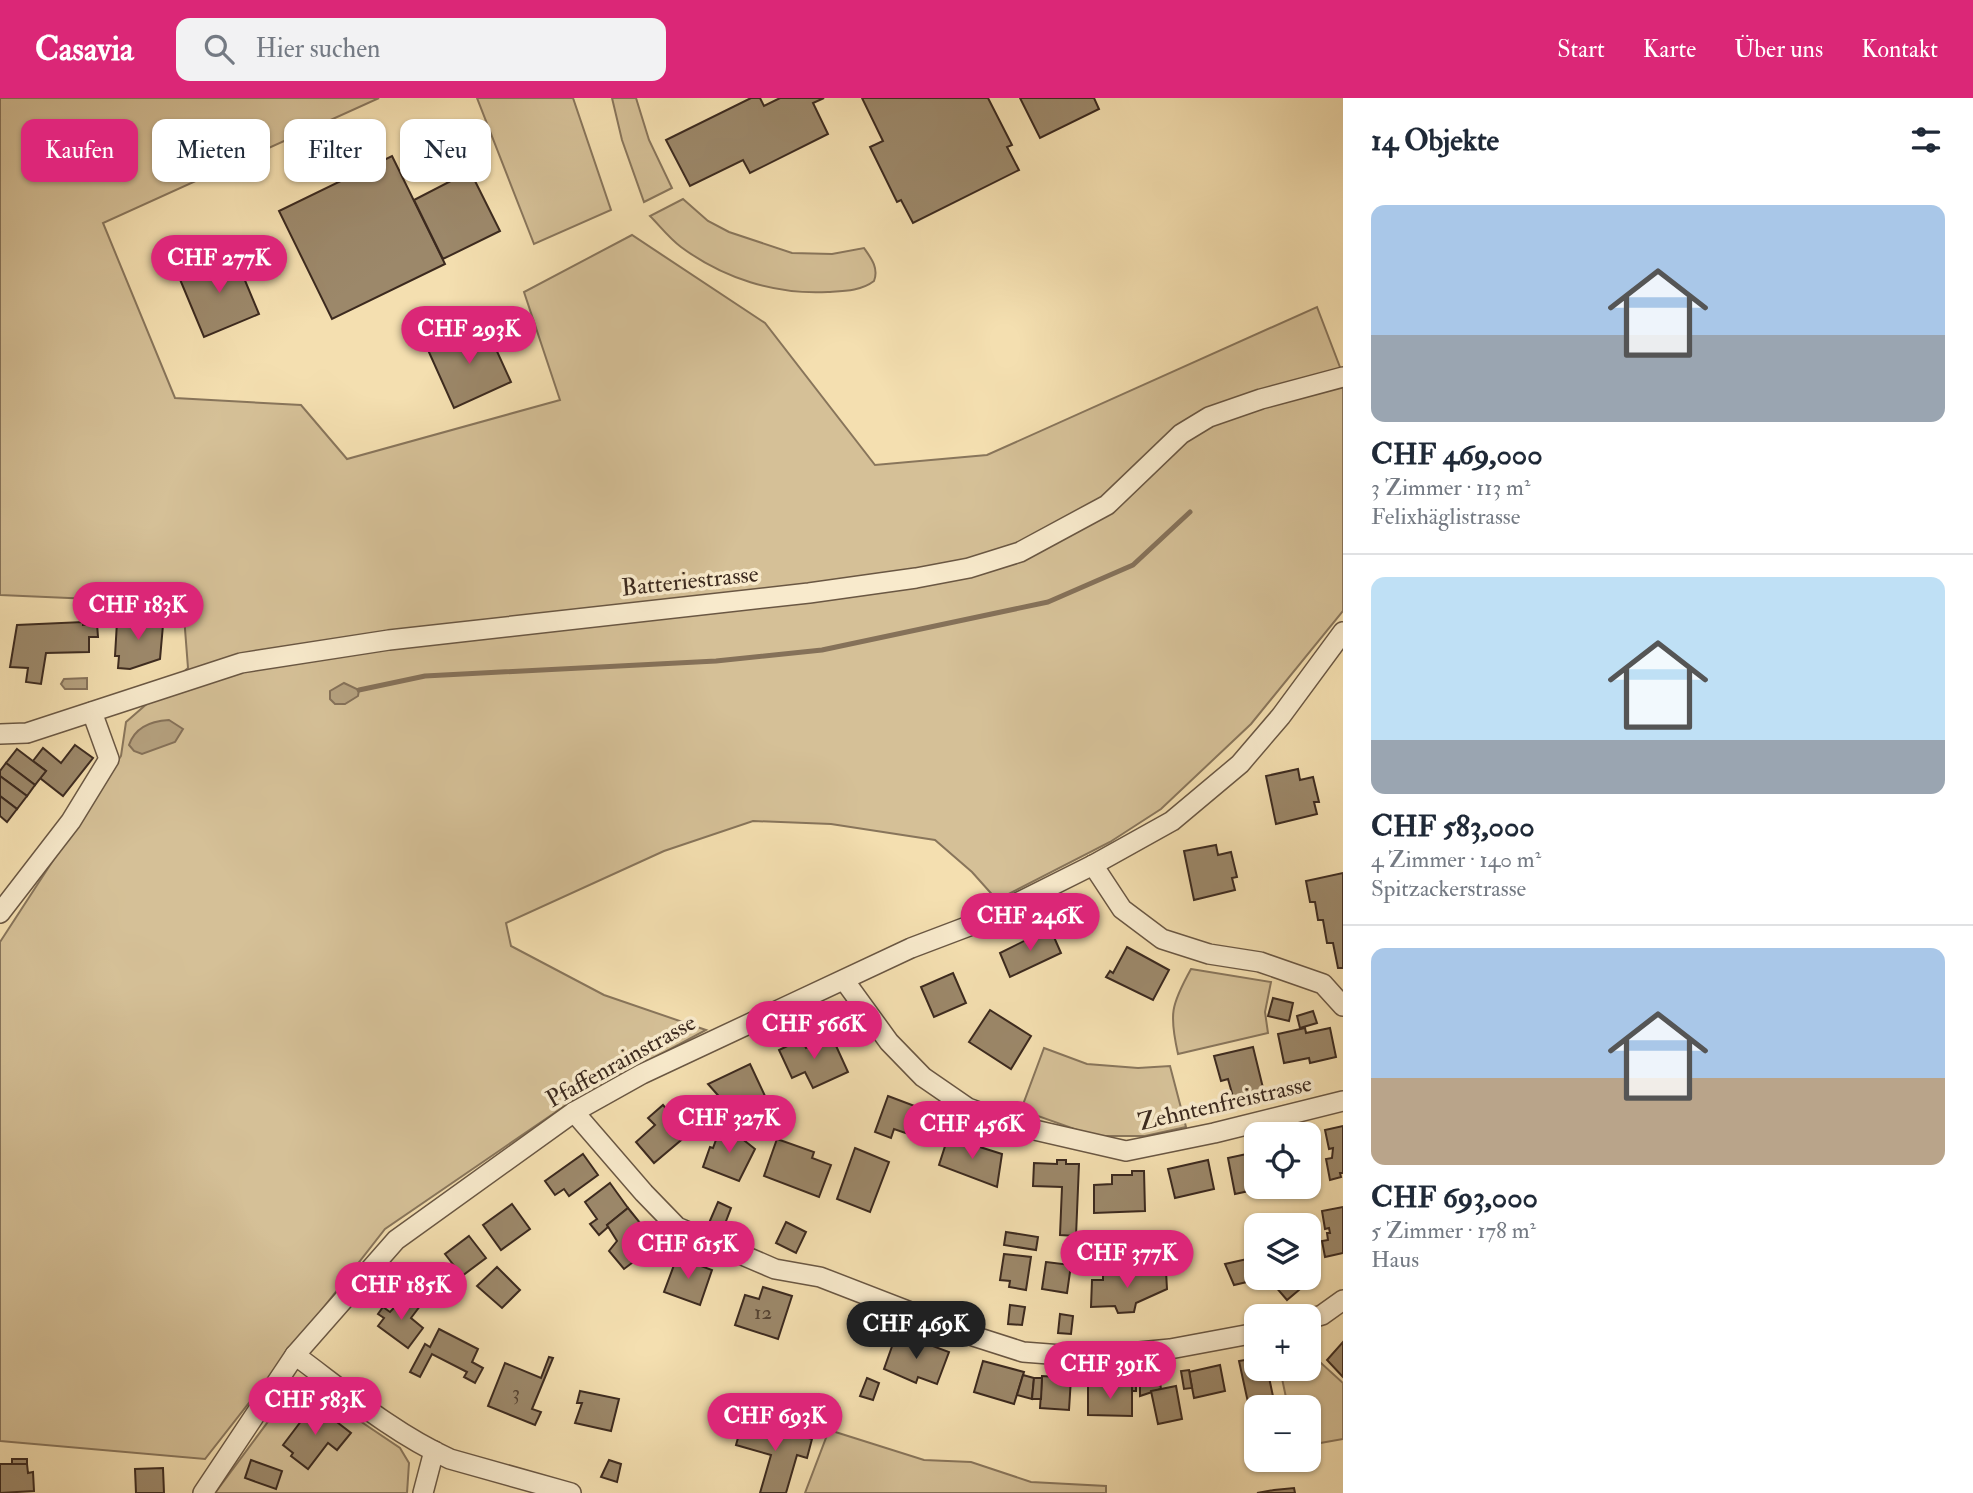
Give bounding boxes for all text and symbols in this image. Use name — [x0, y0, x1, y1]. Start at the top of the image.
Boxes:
search box — [176, 18, 666, 81]
text: Casavia — [35, 29, 134, 70]
icon: search — [200, 30, 238, 68]
text: Hier suchen — [256, 33, 380, 65]
text: Start — [1557, 34, 1605, 65]
text: Karte — [1643, 34, 1696, 65]
text: Über uns — [1734, 34, 1823, 65]
text: Kontakt — [1861, 34, 1938, 65]
chip: Kaufen — [21, 119, 138, 182]
chip: Mieten — [152, 119, 270, 182]
chip: Filter — [284, 119, 386, 182]
chip: Neu — [400, 119, 491, 182]
icon: filters — [1907, 121, 1945, 159]
text: 14 Objekte — [1371, 122, 1499, 159]
pin: CHF 277K — [147, 236, 291, 295]
text: CHF 277K — [167, 243, 271, 272]
icon: home — [1595, 250, 1721, 376]
pin: CHF 293K — [397, 306, 541, 366]
text: CHF 293K — [417, 314, 521, 343]
text: CHF 469,000 — [1371, 436, 1543, 473]
text: 3 Zimmer · 113 m² — [1371, 473, 1530, 502]
text: Felixhäglistrasse — [1371, 502, 1520, 531]
street label: Batteriestrasse — [620, 558, 760, 604]
pin: CHF 183K — [66, 582, 210, 642]
text: CHF 183K — [89, 590, 187, 619]
icon: home — [1595, 622, 1721, 748]
text: CHF 583,000 — [1371, 808, 1535, 845]
text: 4 Zimmer · 140 m² — [1371, 845, 1541, 874]
text: Spitzackerstrasse — [1371, 874, 1526, 903]
pin: CHF 246K — [958, 894, 1102, 953]
text: CHF 246K — [977, 901, 1083, 930]
icon: home — [1595, 993, 1721, 1119]
pin: CHF 566K — [742, 1002, 886, 1061]
street label: Pfaffenrainstrasse — [541, 1007, 701, 1115]
text: CHF 566K — [762, 1009, 866, 1038]
street label: Zehntenfreistrasse — [1135, 1068, 1315, 1138]
pin: CHF 327K — [657, 1096, 801, 1155]
pin: CHF 456K — [900, 1102, 1044, 1161]
text: CHF 327K — [678, 1103, 780, 1132]
text: CHF 456K — [919, 1109, 1025, 1138]
map controls — [1244, 1122, 1321, 1472]
button: locate — [1244, 1122, 1321, 1199]
text: CHF 693,000 — [1371, 1179, 1538, 1216]
button: layers — [1244, 1213, 1321, 1290]
text: 5 Zimmer · 178 m² — [1371, 1216, 1536, 1245]
pin: CHF 615K — [616, 1222, 760, 1281]
text: CHF 615K — [638, 1229, 738, 1258]
pin: CHF 377K — [1055, 1230, 1199, 1290]
text: CHF 377K — [1077, 1238, 1177, 1267]
text: Haus — [1371, 1245, 1419, 1274]
pin: CHF 185K — [329, 1262, 473, 1322]
text: CHF 185K — [351, 1270, 451, 1299]
house number: 12 — [754, 1299, 772, 1326]
pin: CHF 469K — [844, 1302, 988, 1361]
button: + — [1244, 1304, 1321, 1381]
text: CHF 469K — [863, 1309, 969, 1338]
pin: CHF 391K — [1038, 1342, 1182, 1401]
text: CHF 391K — [1060, 1349, 1160, 1378]
pin: CHF 583K — [243, 1378, 387, 1437]
house number: 3 — [512, 1379, 520, 1406]
text: CHF 583K — [265, 1385, 365, 1414]
pin: CHF 693K — [703, 1394, 847, 1453]
button: − — [1244, 1395, 1321, 1472]
text: CHF 693K — [723, 1401, 827, 1430]

